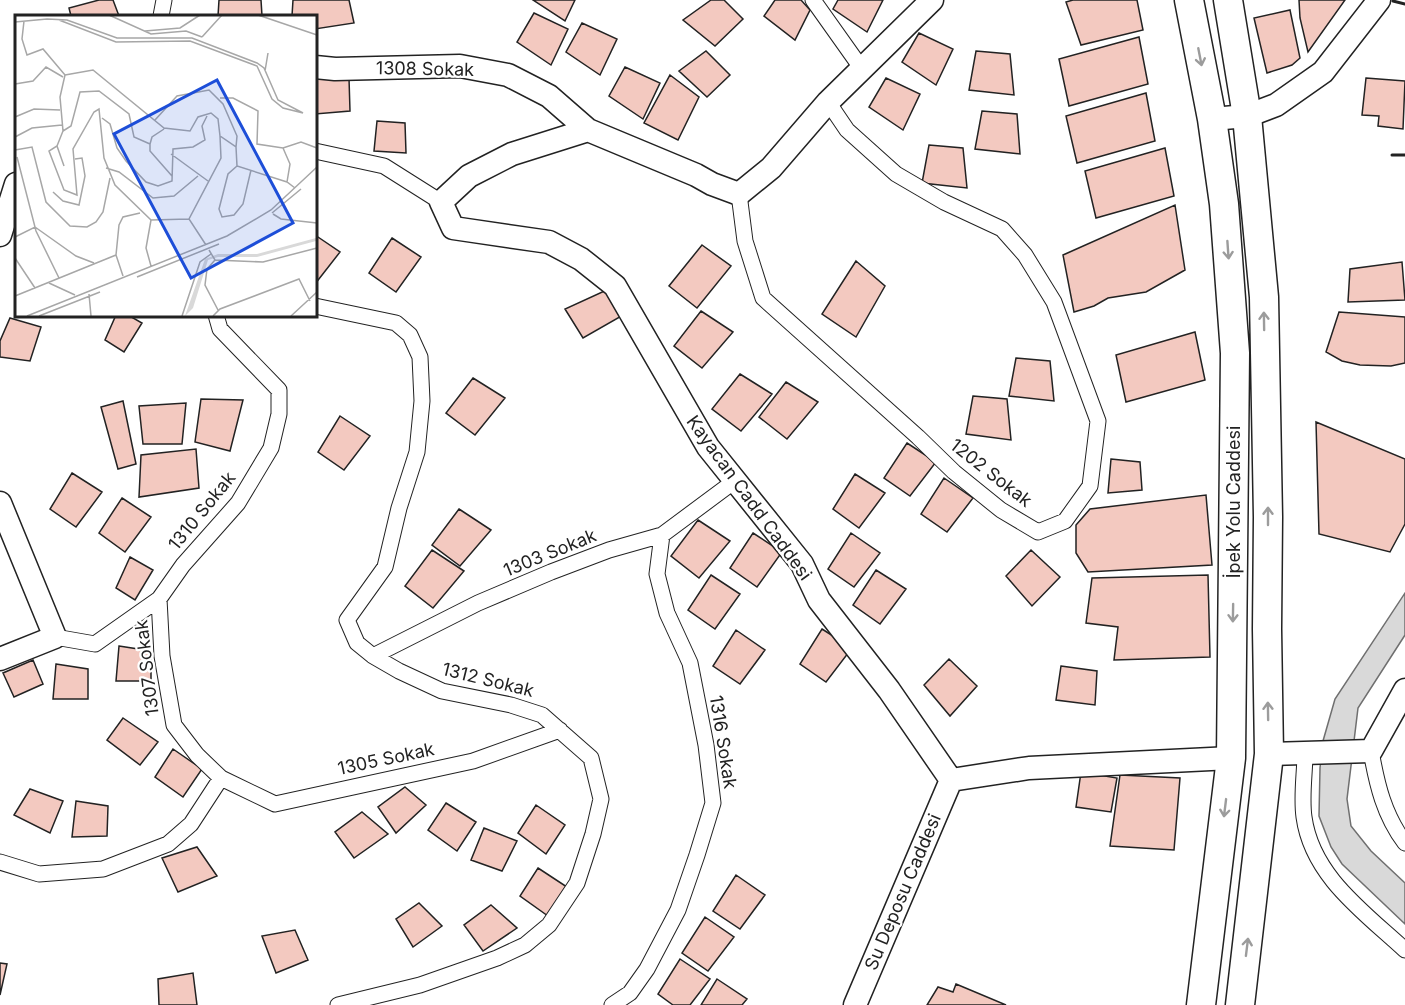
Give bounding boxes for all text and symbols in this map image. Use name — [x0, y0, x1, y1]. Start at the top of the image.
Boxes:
inset map — [15, 15, 316, 316]
one-way arrow — [1195, 47, 1206, 67]
street label: 1308 Sokak — [376, 57, 474, 80]
one-way arrow — [1222, 240, 1233, 260]
one-way arrow — [1258, 312, 1270, 332]
street label: Kayacan Cadd Caddesi — [683, 411, 816, 584]
street label: İpek Yolu Caddesi — [1222, 426, 1244, 578]
street label: 1202 Sokak — [946, 434, 1036, 511]
street label: 1310 Sokak — [164, 467, 240, 554]
one-way arrow — [1262, 507, 1274, 527]
street label: 1303 Sokak — [500, 524, 599, 581]
one-way arrow — [1227, 602, 1239, 622]
street label: 1307 Sokak — [130, 619, 163, 717]
street label: 1312 Sokak — [440, 658, 536, 701]
street label: 1316 Sokak — [706, 694, 741, 790]
one-way arrow — [1263, 702, 1274, 722]
street label: 1305 Sokak — [336, 738, 436, 779]
one-way arrow — [1219, 797, 1230, 817]
street label: Su Deposu Caddesi — [860, 811, 945, 973]
one-way arrow — [1241, 937, 1252, 957]

